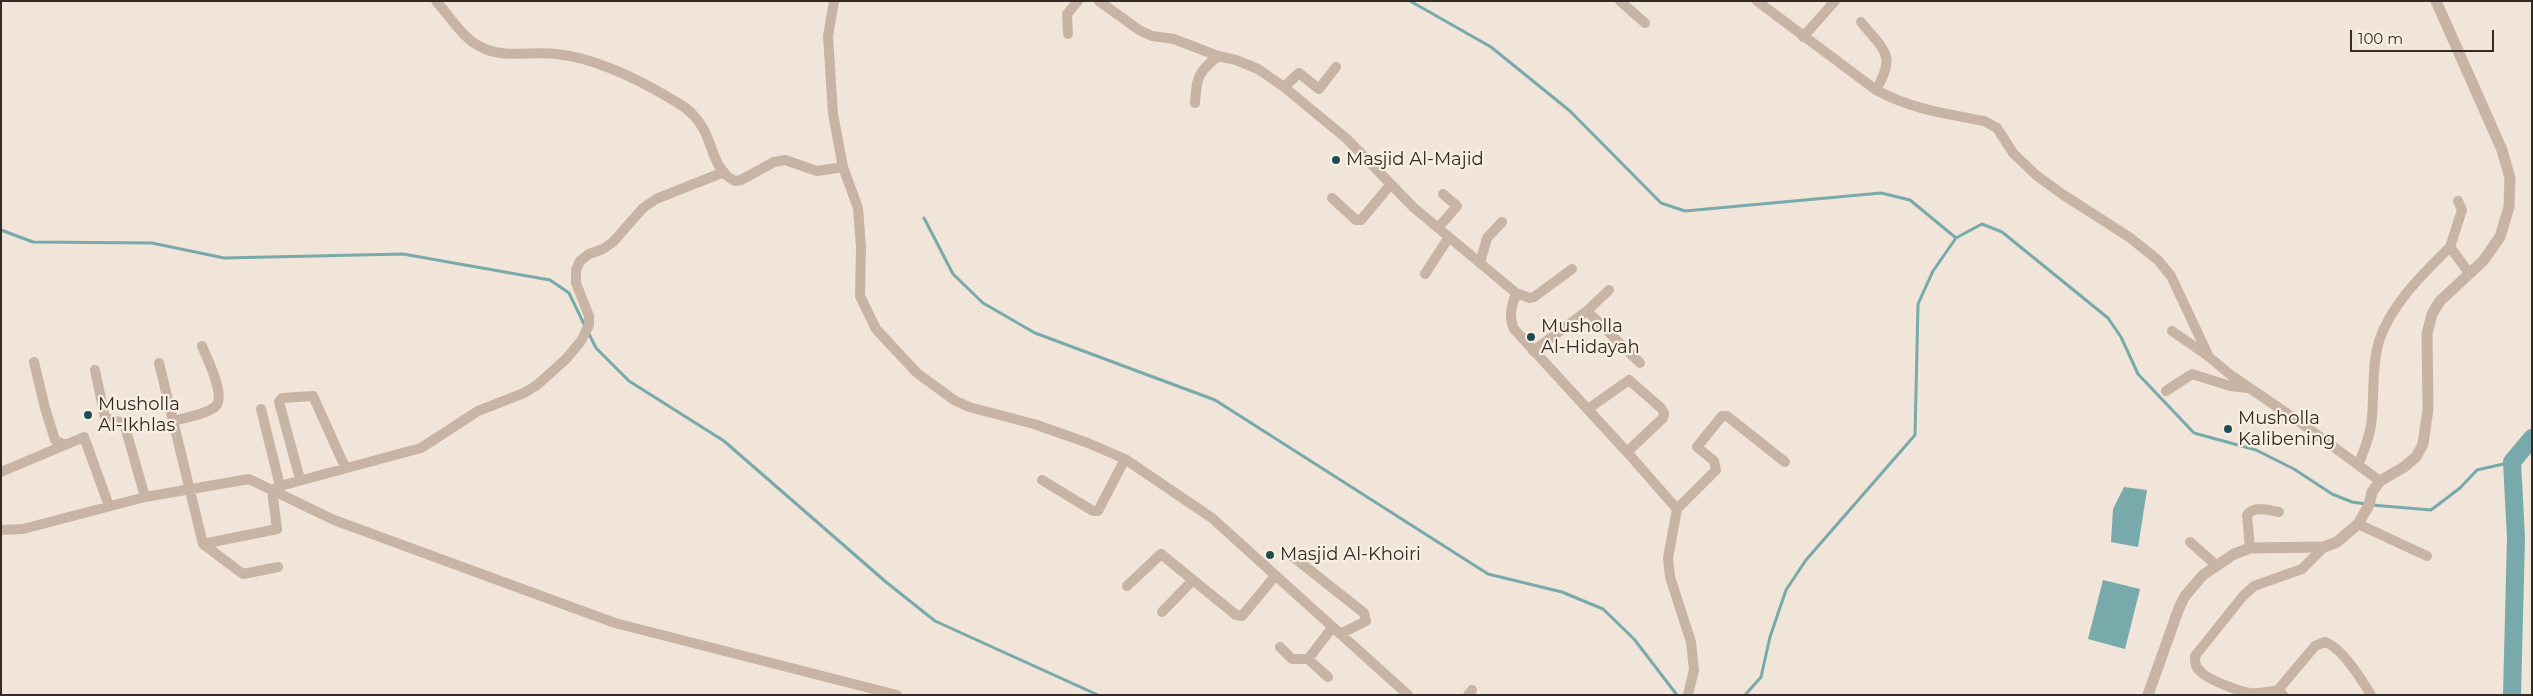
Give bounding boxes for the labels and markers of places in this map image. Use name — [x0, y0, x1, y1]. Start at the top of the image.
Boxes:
place label: Masjid Al-Majid — [1346, 149, 1484, 171]
marker: Masjid Al-Majid — [1330, 154, 1342, 166]
place label: Musholla Al-Hidayah — [1541, 316, 1640, 358]
marker: Musholla Al-Hidayah — [1525, 331, 1537, 343]
place label: Musholla Al-Ikhlas — [98, 394, 180, 436]
place label: Musholla Kalibening — [2238, 408, 2335, 450]
marker: Musholla Al-Ikhlas — [82, 409, 94, 421]
marker: Musholla Kalibening — [2222, 423, 2234, 435]
place label: Masjid Al-Khoiri — [1280, 544, 1421, 566]
marker: Masjid Al-Khoiri — [1264, 549, 1276, 561]

